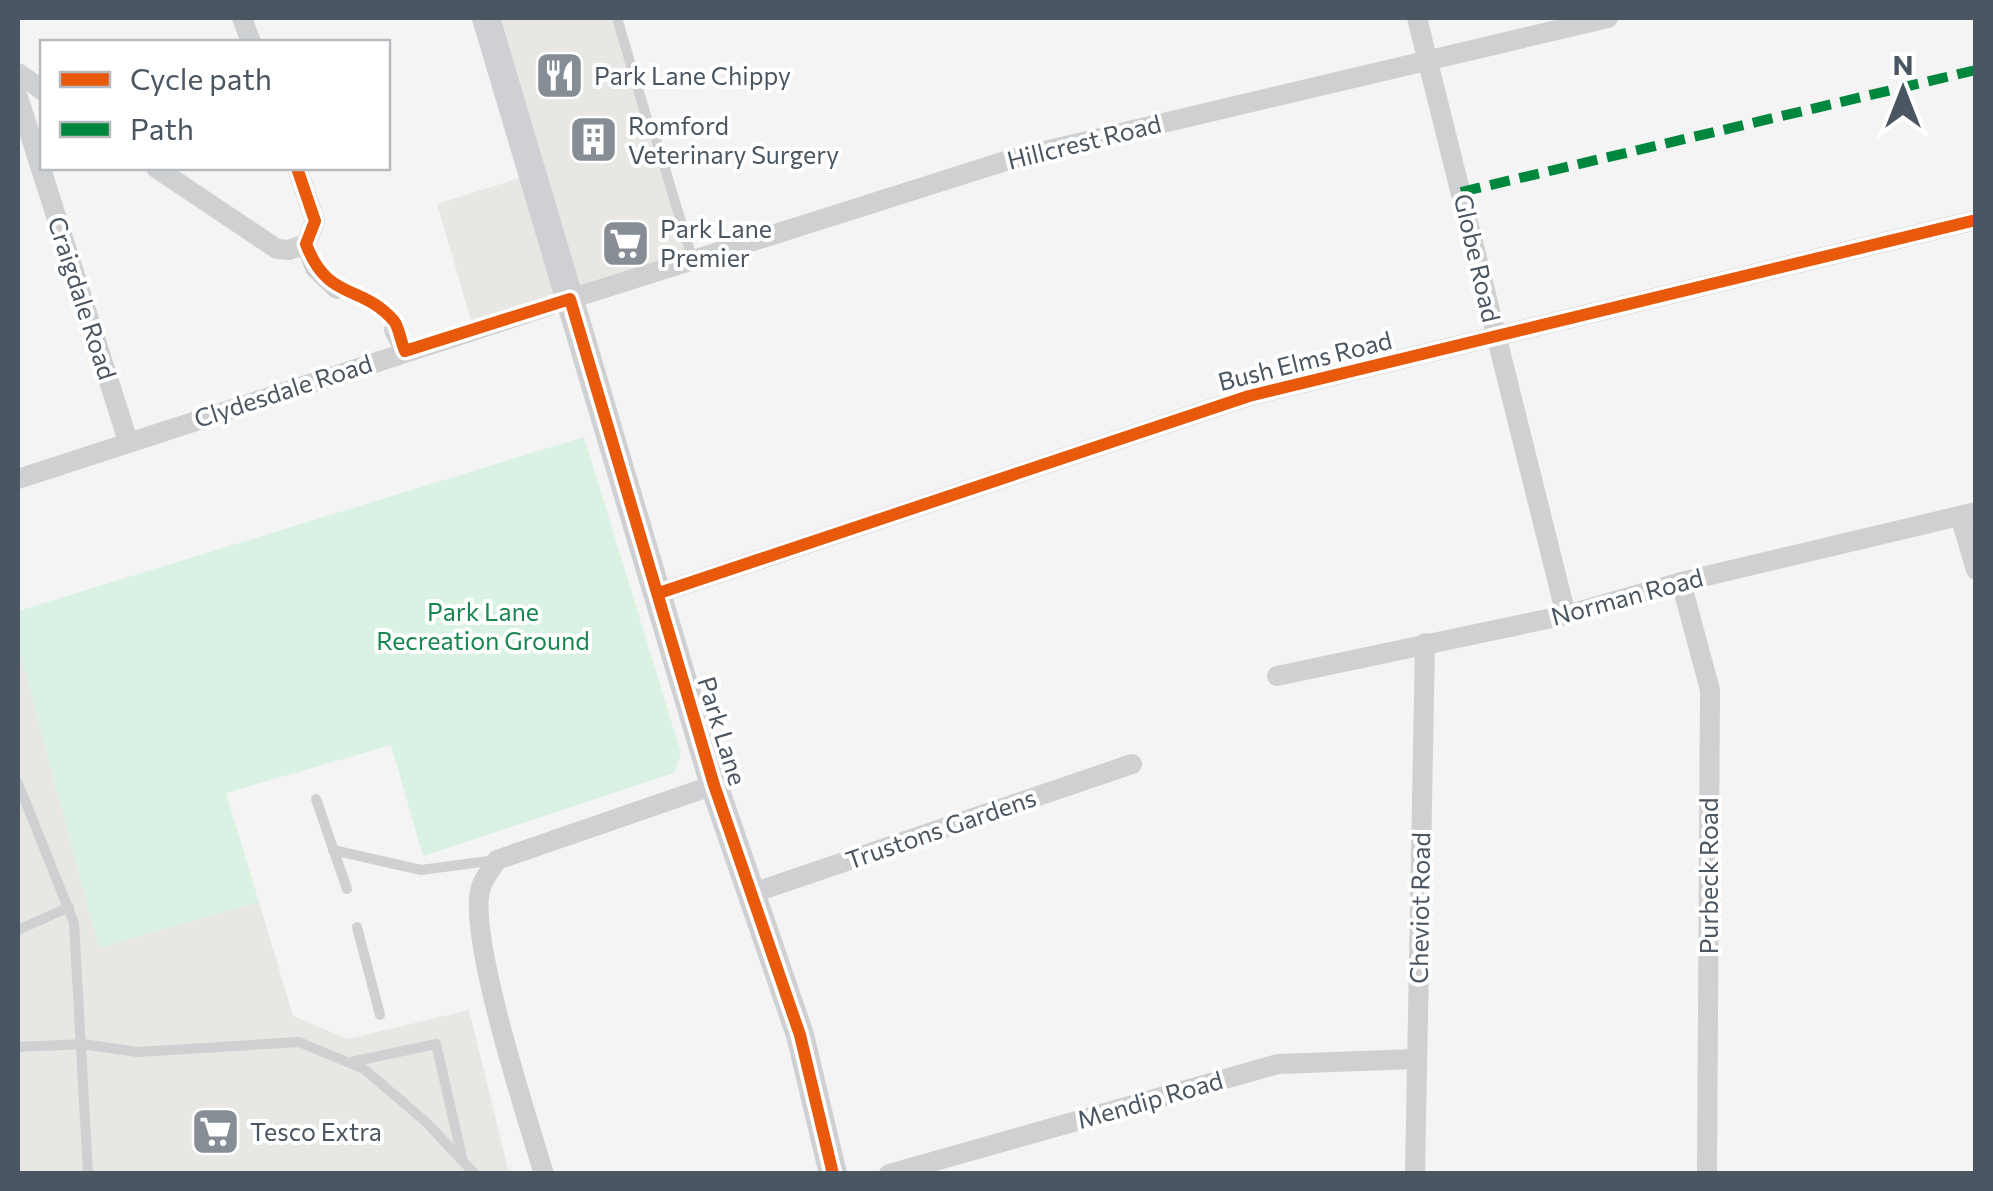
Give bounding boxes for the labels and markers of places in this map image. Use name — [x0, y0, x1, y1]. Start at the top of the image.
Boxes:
restaurant icon: Park Lane Chippy — [533, 50, 585, 102]
place label: Park Lane Chippy — [594, 60, 791, 90]
place label: Romford Veterinary Surgery — [628, 110, 839, 169]
building icon: Romford Veterinary Surgery — [567, 114, 619, 166]
place label: Park Lane Premier — [660, 213, 772, 272]
supermarket icon: Park Lane Premier — [599, 217, 651, 269]
supermarket icon: Tesco Extra — [189, 1106, 241, 1158]
place label: Tesco Extra — [250, 1116, 382, 1146]

